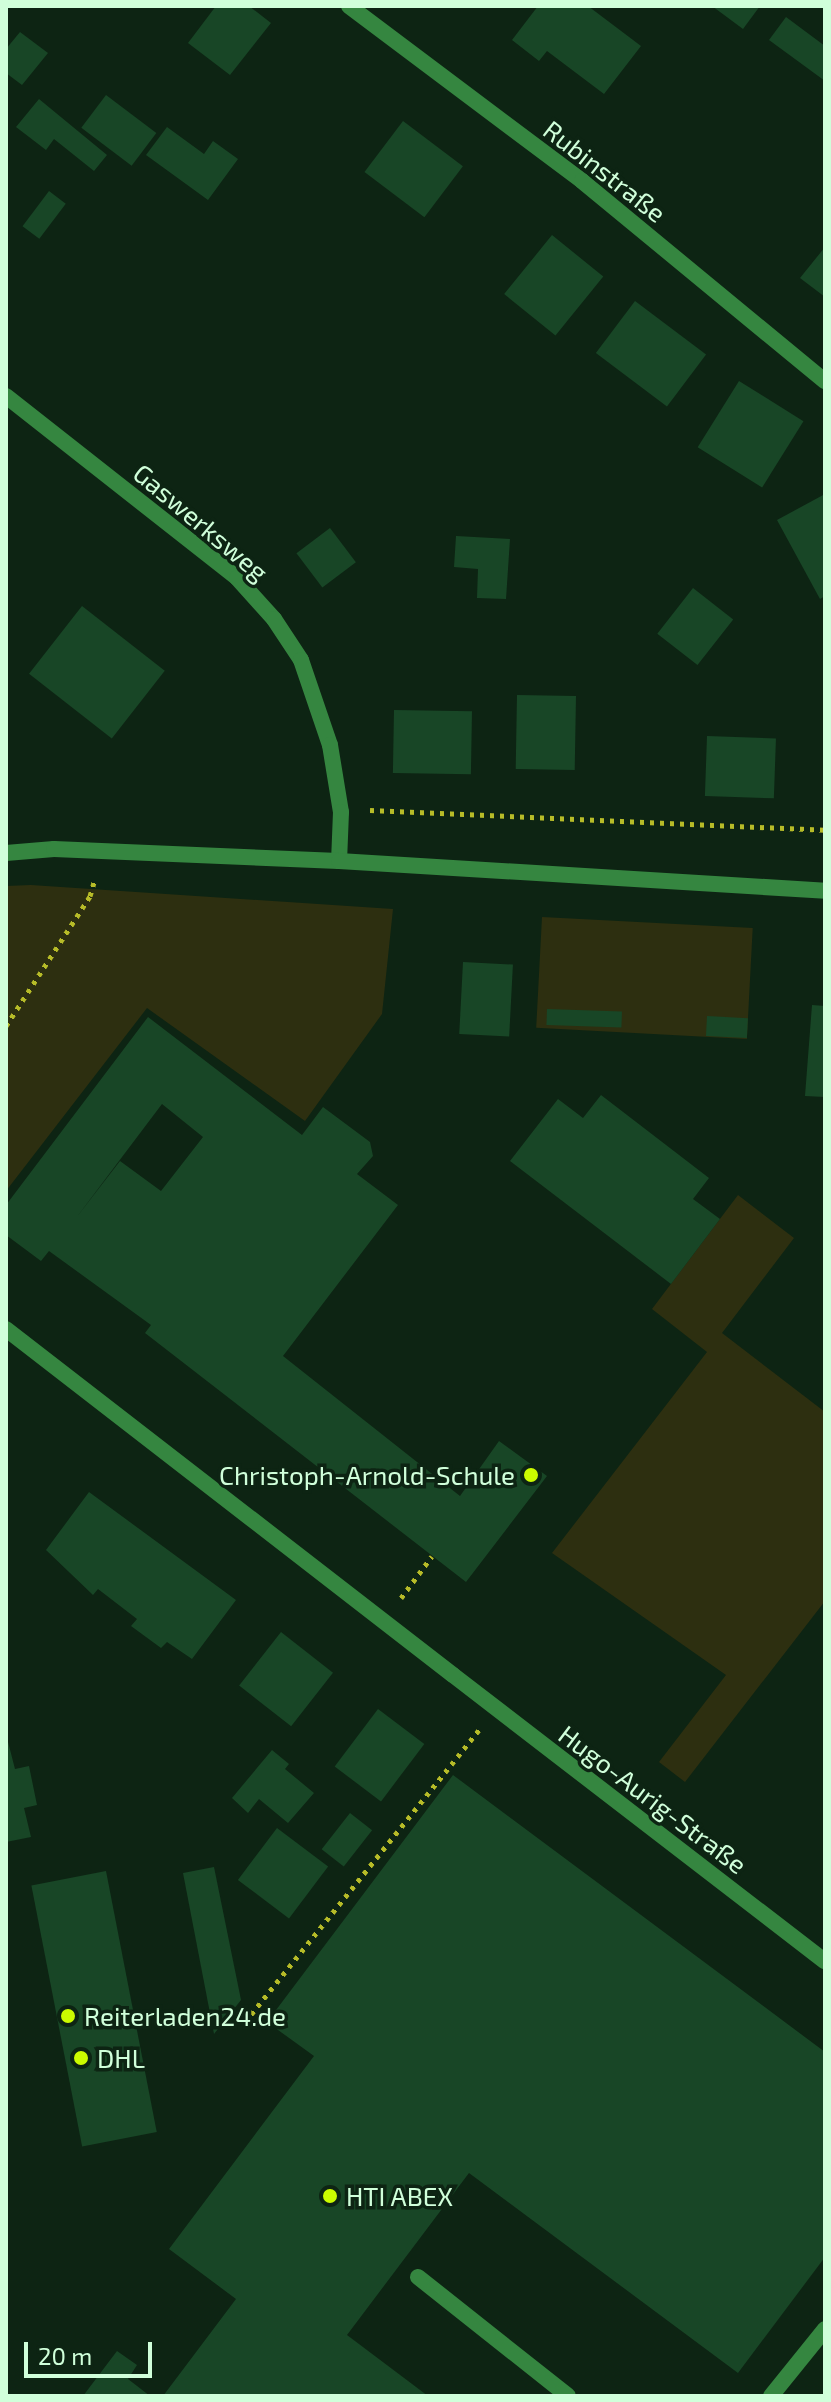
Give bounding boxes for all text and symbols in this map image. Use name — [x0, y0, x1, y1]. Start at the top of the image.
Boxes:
street label: Rubinstraße — [538, 114, 672, 228]
street label: Gaswerksweg — [127, 457, 275, 587]
place label: Christoph-Arnold-Schule — [219, 1459, 515, 1491]
marker: Christoph-Arnold-Schule — [522, 1466, 540, 1484]
street label: Hugo-Aurig-Straße — [553, 1718, 753, 1880]
place label: Reiterladen24.de — [84, 2000, 286, 2032]
marker: Reiterladen24.de — [59, 2007, 77, 2025]
place label: DHL — [97, 2042, 145, 2074]
marker: DHL — [72, 2049, 90, 2067]
place label: HTI ABEX — [346, 2180, 454, 2212]
marker: HTI ABEX — [321, 2187, 339, 2205]
scale bar — [28, 2326, 156, 2376]
text: 20 m — [38, 2341, 92, 2370]

